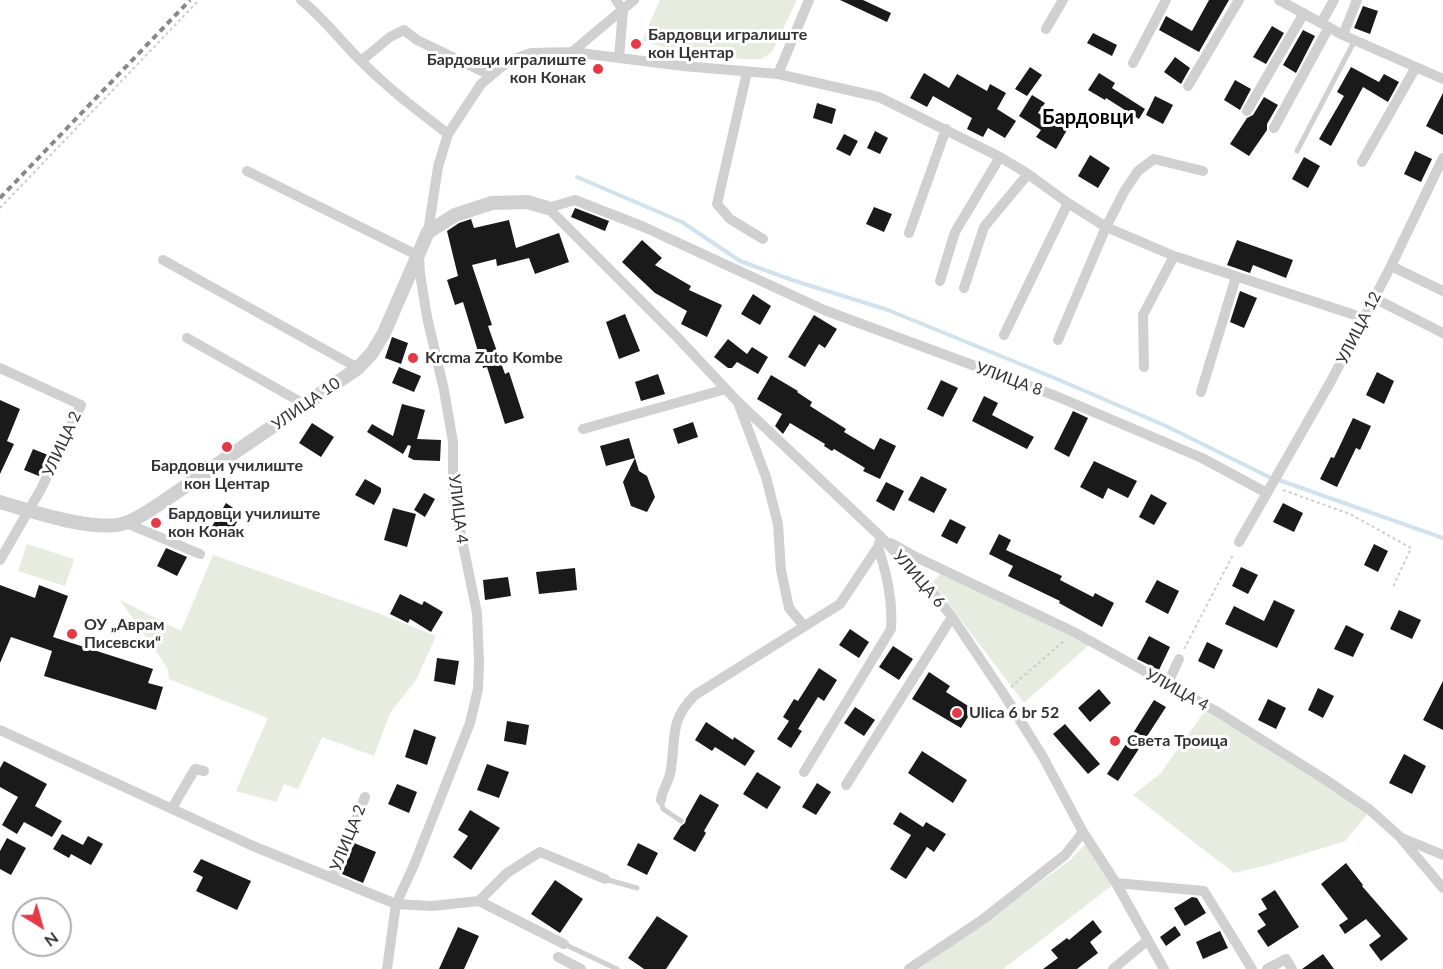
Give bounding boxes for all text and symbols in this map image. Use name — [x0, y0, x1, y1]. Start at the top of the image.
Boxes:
place label: Бардовци игралиште кон Центар — [648, 25, 807, 63]
marker: Бардовци игралиште кон Центар — [629, 37, 643, 51]
place label: Бардовци игралиште кон Конак — [427, 50, 586, 88]
marker: Бардовци игралиште кон Конак — [591, 62, 605, 76]
district label: Бардовци — [1042, 106, 1134, 130]
street label: УЛИЦА 12 — [1333, 289, 1385, 367]
place label: Krcma Zuto Kombe — [425, 348, 563, 368]
marker: Krcma Zuto Kombe — [406, 351, 420, 365]
street label: УЛИЦА 8 — [973, 358, 1045, 400]
street label: УЛИЦА 10 — [268, 374, 344, 434]
street label: УЛИЦА 2 — [39, 408, 85, 480]
marker: Бардовци училиште кон Центар — [220, 440, 234, 454]
place label: Бардовци училиште кон Центар — [151, 456, 303, 494]
street label: УЛИЦА 4 — [444, 473, 472, 545]
place label: Бардовци училиште кон Конак — [168, 504, 320, 542]
marker: Бардовци училиште кон Конак — [149, 516, 163, 530]
street label: УЛИЦА 6 — [889, 546, 949, 612]
place label: ОУ „Аврам Писевски“ — [84, 615, 165, 653]
marker: ОУ „Аврам Писевски“ — [65, 627, 79, 641]
street label: УЛИЦА 4 — [1142, 665, 1212, 715]
place label: Ulica 6 br 52 — [969, 703, 1059, 723]
marker: Ulica 6 br 52 — [950, 706, 964, 720]
place label: Света Троица — [1127, 731, 1228, 751]
marker: Света Троица — [1108, 734, 1122, 748]
street label: УЛИЦА 2 — [326, 802, 370, 874]
north arrow — [12, 897, 72, 957]
text: N — [41, 929, 63, 951]

